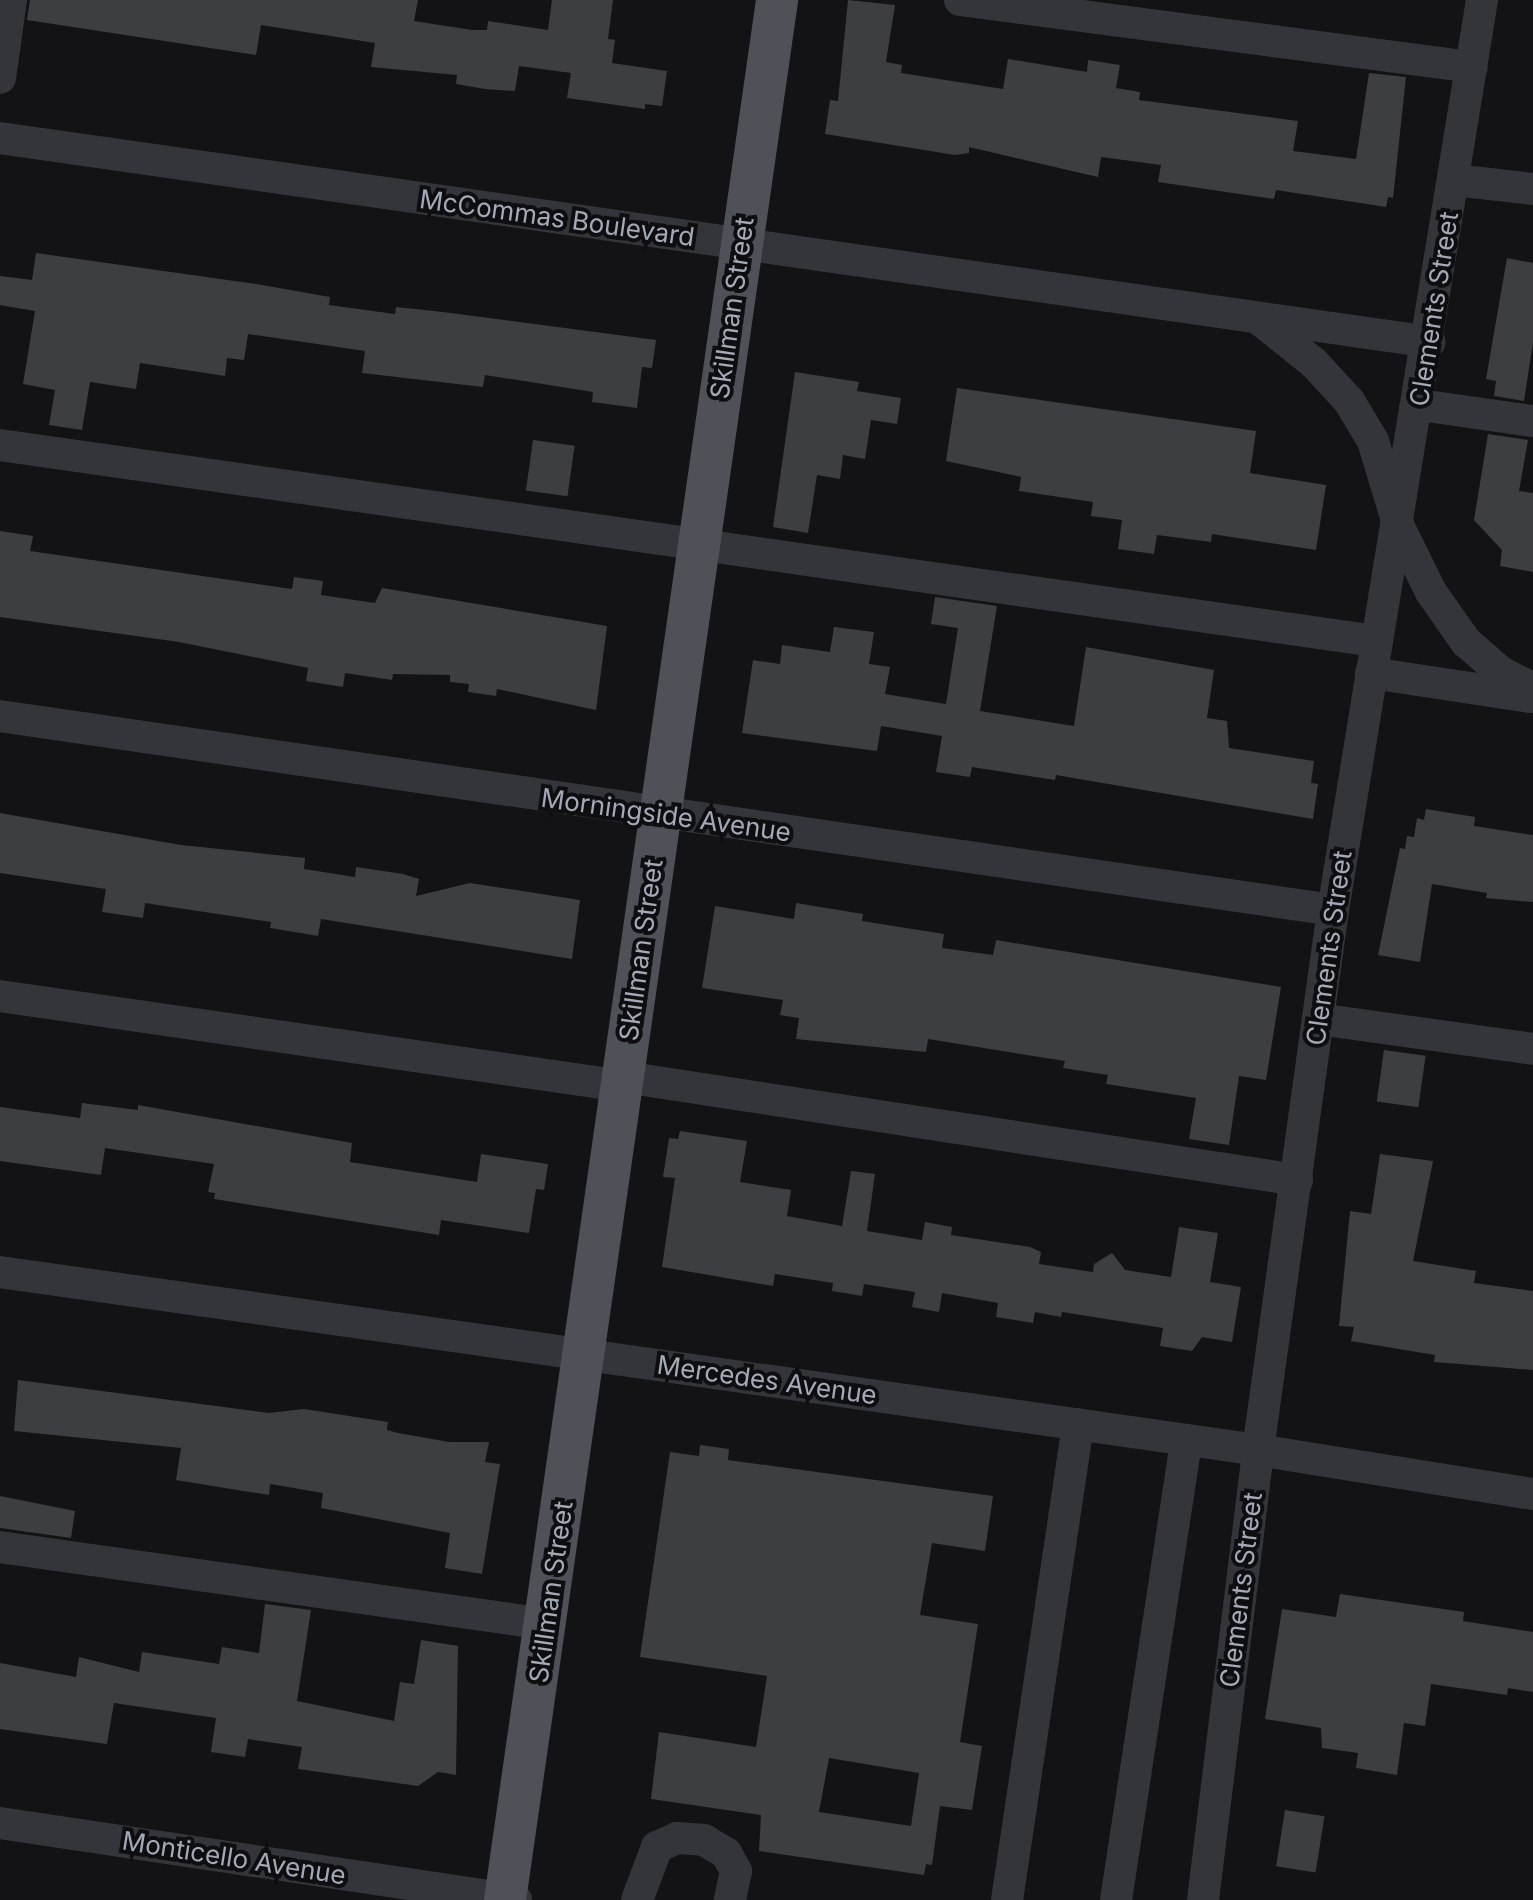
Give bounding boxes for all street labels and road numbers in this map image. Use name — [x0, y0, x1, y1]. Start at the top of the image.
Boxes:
street label: McCommas Boulevard — [417, 183, 697, 253]
street label: Clements Street — [1403, 210, 1465, 408]
street label: Skillman Street — [704, 215, 760, 401]
street label: Morningside Avenue — [539, 782, 793, 848]
street label: Clements Street — [1300, 849, 1358, 1047]
street label: Skillman Street — [613, 857, 669, 1043]
street label: Mercedes Avenue — [655, 1349, 879, 1411]
street label: Clements Street — [1214, 1491, 1268, 1689]
street label: Skillman Street — [523, 1499, 579, 1685]
street label: Monticello Avenue — [120, 1825, 348, 1891]

